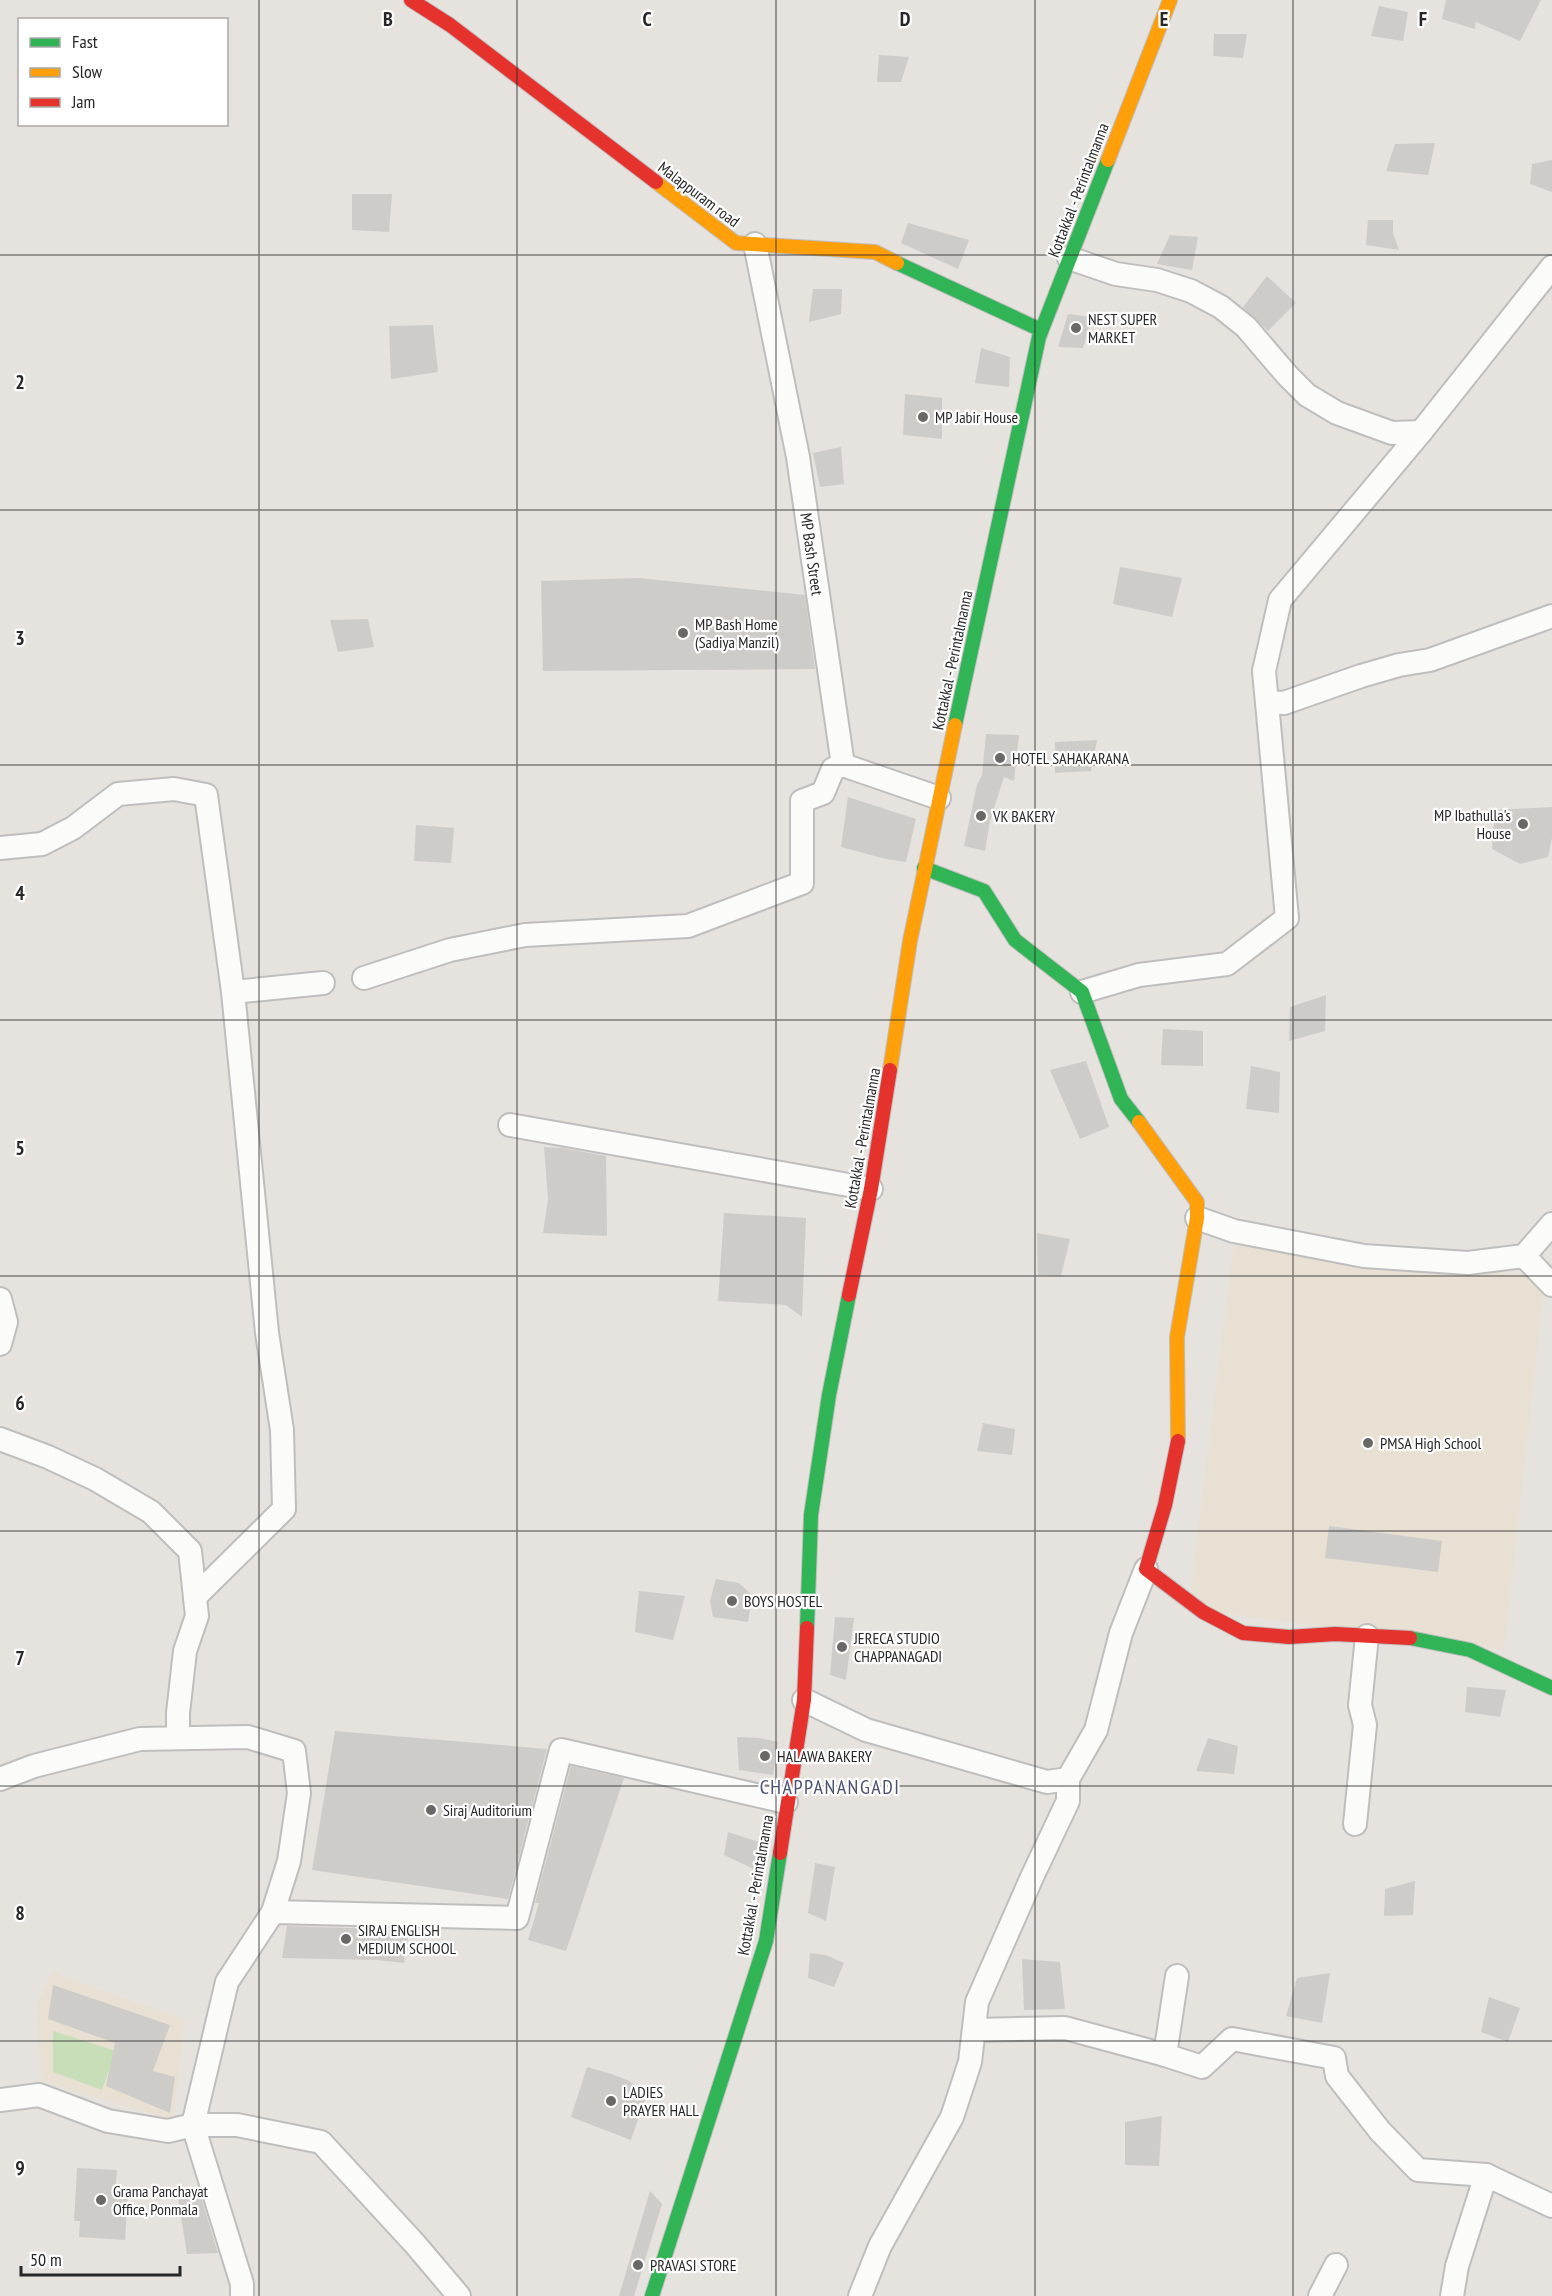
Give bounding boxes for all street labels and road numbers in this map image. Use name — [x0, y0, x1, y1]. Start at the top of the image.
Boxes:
street label: Kottakkal - Perintalmanna — [1043, 120, 1113, 260]
street label: Malappuram road — [654, 157, 744, 231]
street label: MP Bash Street — [796, 511, 828, 597]
street label: Kottakkal - Perintalmanna — [927, 588, 977, 732]
street label: Kottakkal - Perintalmanna — [840, 1066, 884, 1210]
street label: Kottakkal - Perintalmanna — [733, 1813, 777, 1957]

